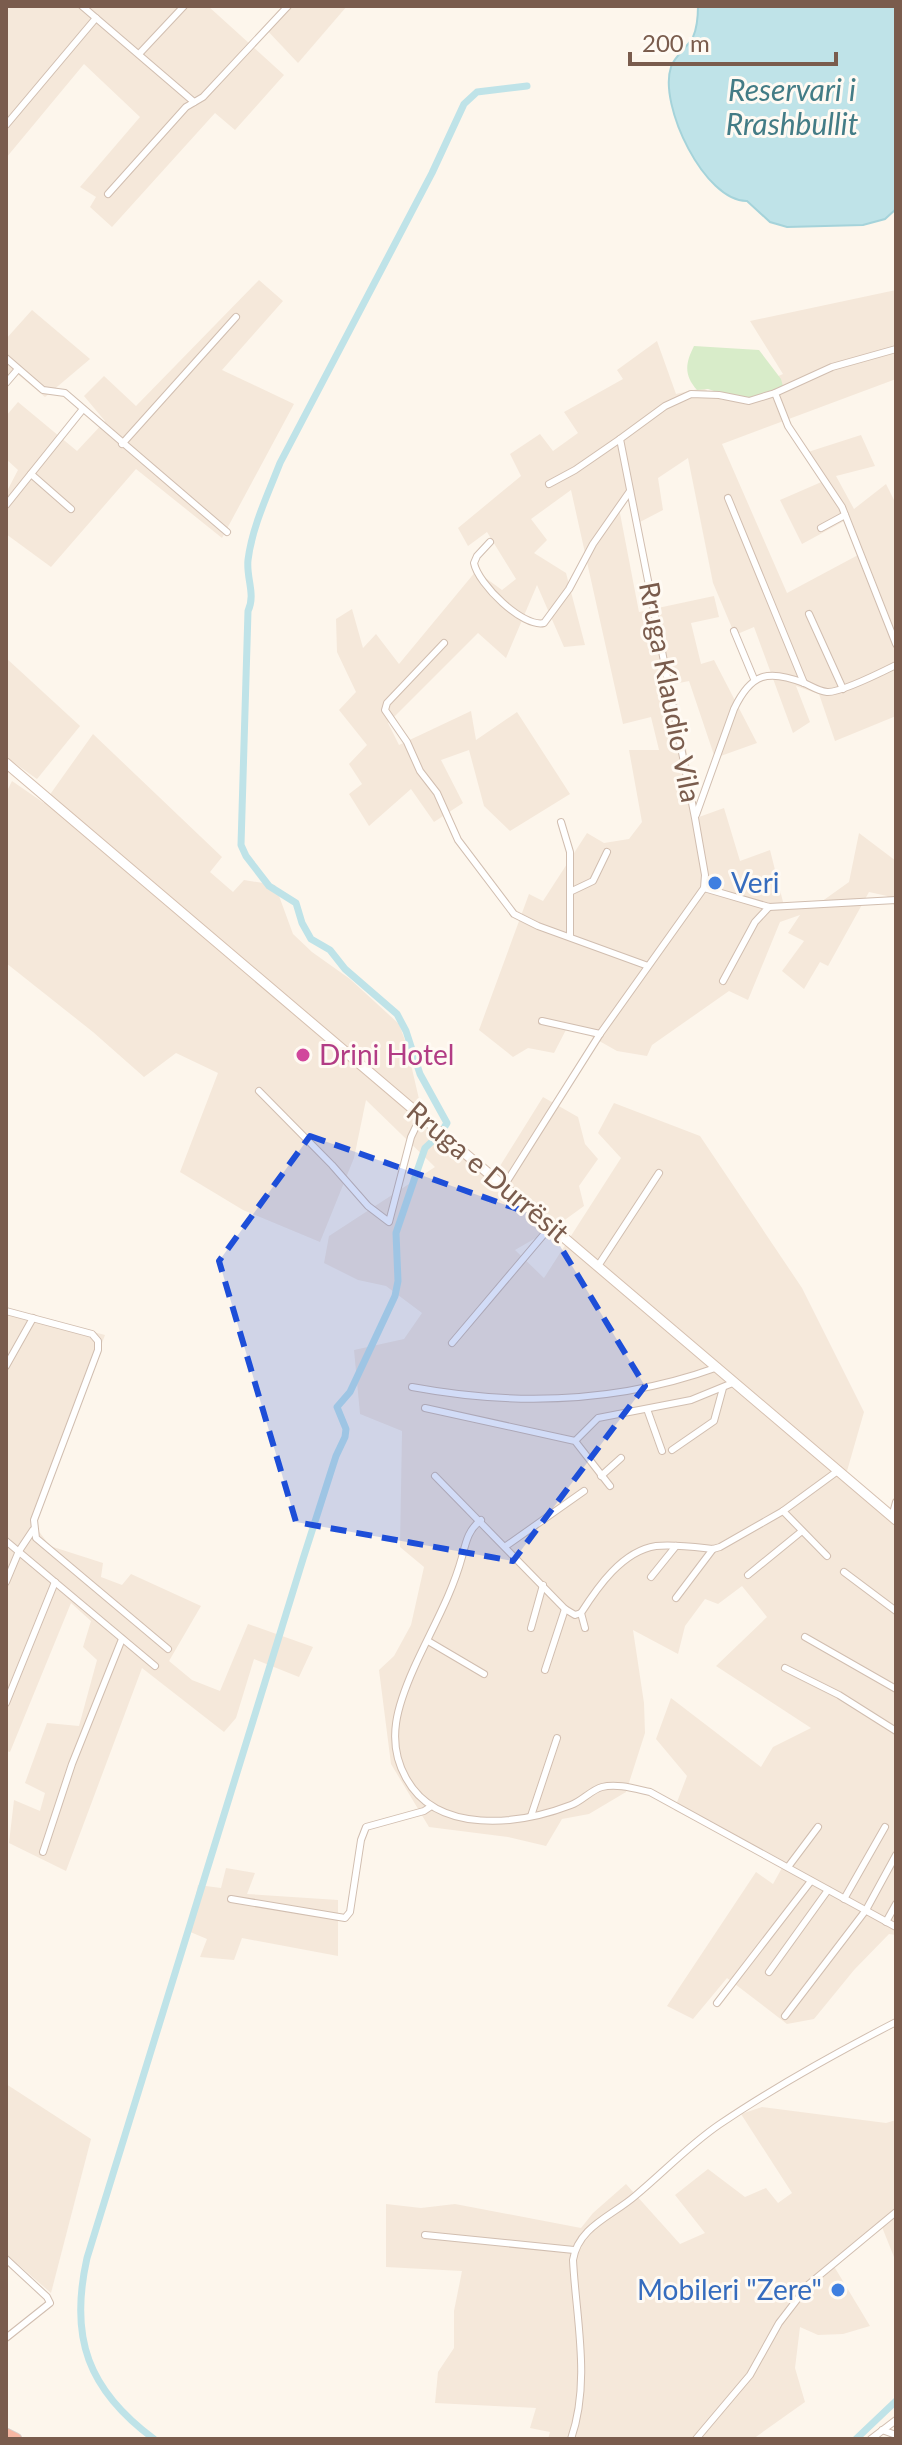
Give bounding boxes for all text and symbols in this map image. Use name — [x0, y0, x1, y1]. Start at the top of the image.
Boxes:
scale bar — [630, 16, 836, 66]
text: 200 m — [642, 28, 710, 57]
water label: Reservari i Rrashbullit — [726, 71, 859, 141]
street label: Rruga Klaudio Vila — [633, 579, 709, 805]
place label: Veri — [731, 865, 780, 899]
marker: Veri — [706, 874, 724, 892]
place label: Drini Hotel — [319, 1037, 454, 1071]
marker: Drini Hotel — [294, 1046, 312, 1064]
street label: Rruga e Durrësit — [401, 1094, 577, 1249]
place label: Mobileri "Zere" — [637, 2272, 822, 2306]
marker: Mobileri "Zere" — [829, 2281, 847, 2299]

